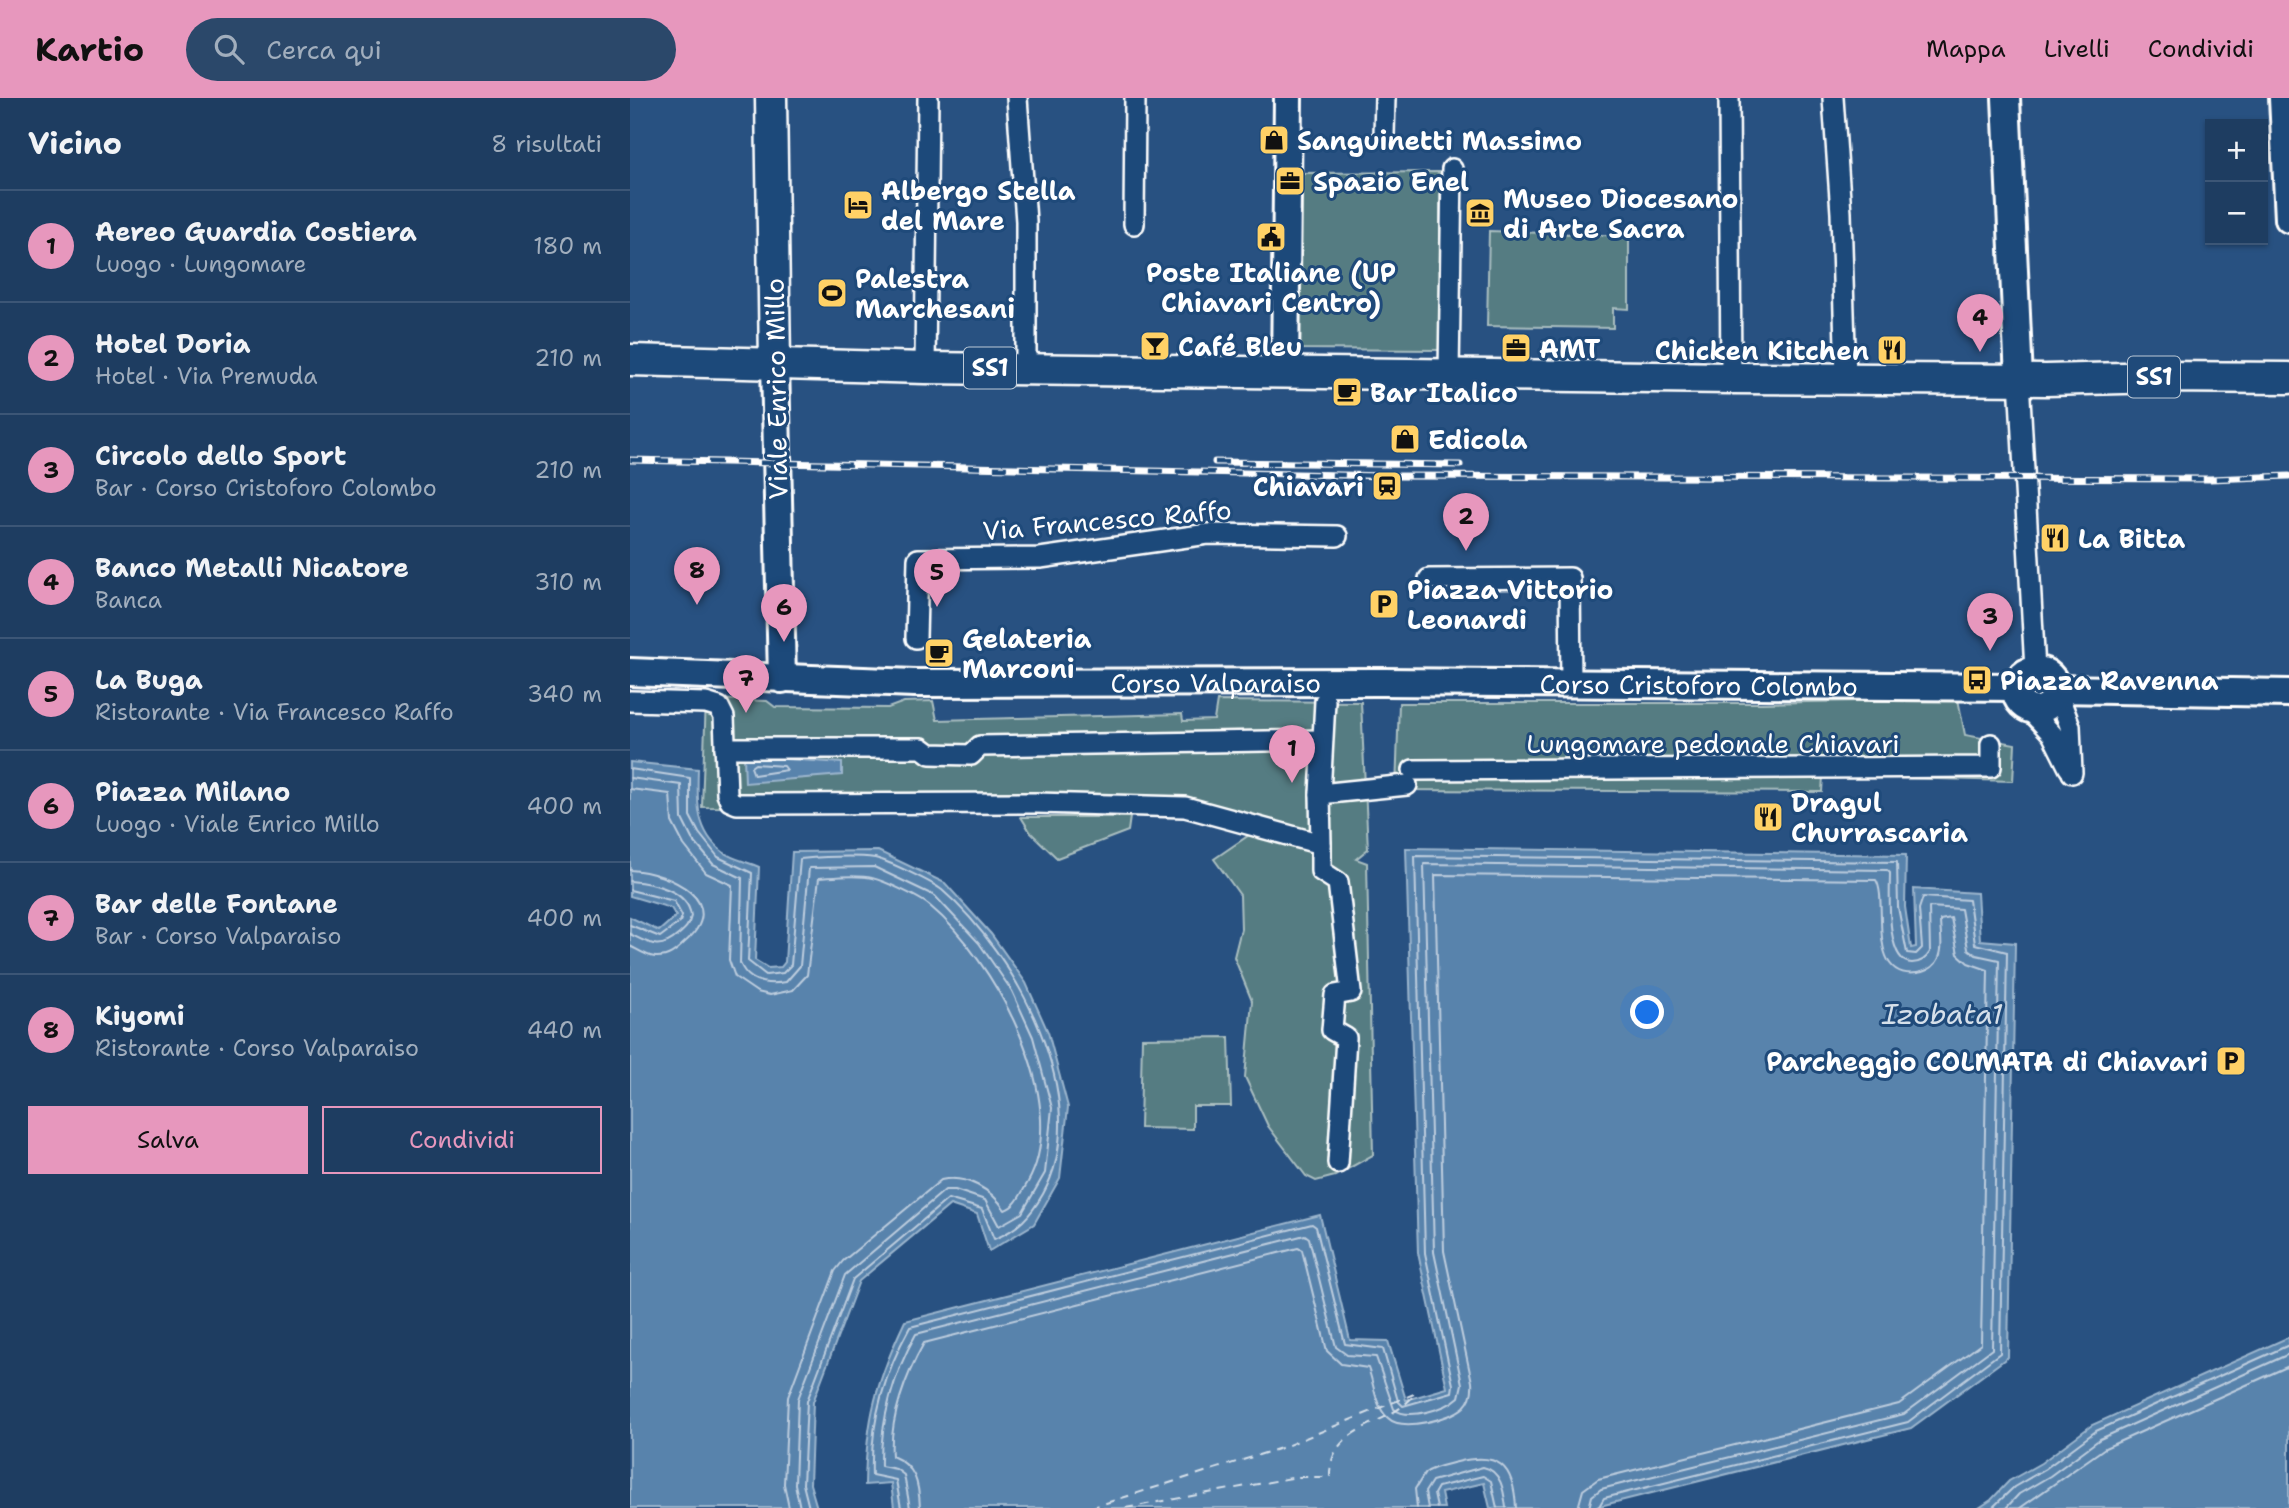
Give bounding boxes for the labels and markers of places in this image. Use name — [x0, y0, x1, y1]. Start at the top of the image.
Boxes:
shop icon: Sanguinetti Massimo — [1257, 123, 1291, 157]
place label: Sanguinetti Massimo — [1297, 123, 1582, 158]
office icon: Spazio Enel — [1273, 164, 1307, 198]
place label: Spazio Enel — [1313, 164, 1469, 199]
place label: Albergo Stella del Mare — [881, 173, 1076, 238]
place label: Museo Diocesano di Arte Sacra — [1503, 181, 1738, 246]
hotel icon: Albergo Stella del Mare — [841, 188, 875, 222]
museum icon: Museo Diocesano di Arte Sacra — [1463, 196, 1497, 230]
public building icon: Poste Italiane (UP Chiavari Centro) — [1254, 220, 1288, 254]
place label: Poste Italiane (UP Chiavari Centro) — [1146, 255, 1396, 320]
place label: Palestra Marchesani — [855, 261, 1015, 326]
sports icon: Palestra Marchesani — [815, 276, 849, 310]
pin: 4 — [1957, 294, 2003, 352]
bar icon: Café Bleu — [1138, 329, 1172, 363]
place label: Café Bleu — [1178, 329, 1302, 364]
office icon: AMT — [1499, 331, 1533, 365]
place label: AMT — [1539, 331, 1601, 366]
place label: Chicken Kitchen — [1655, 333, 1869, 368]
restaurant icon: Chicken Kitchen — [1875, 333, 1909, 367]
cafe icon: Bar Italico — [1330, 375, 1364, 409]
place label: Bar Italico — [1370, 375, 1518, 410]
shop icon: Edicola — [1388, 422, 1422, 456]
place label: Edicola — [1428, 422, 1528, 457]
place label: Chiavari — [1253, 469, 1364, 504]
station icon: Chiavari — [1370, 469, 1404, 503]
pin: 2 — [1443, 493, 1489, 551]
restaurant icon: La Bitta — [2038, 521, 2072, 555]
place label: La Bitta — [2078, 521, 2185, 556]
pin: 8 — [674, 547, 720, 605]
pin: 5 — [914, 549, 960, 607]
place label: Piazza Vittorio Leonardi — [1407, 572, 1613, 637]
pin: 6 — [761, 584, 807, 642]
parking icon: Piazza Vittorio Leonardi — [1367, 587, 1401, 621]
pin: 3 — [1967, 593, 2013, 651]
place label: Gelateria Marconi — [962, 621, 1092, 686]
cafe icon: Gelateria Marconi — [922, 636, 956, 670]
pin: 7 — [723, 655, 769, 713]
bus stop icon: Piazza Ravenna — [1960, 663, 1994, 697]
place label: Piazza Ravenna — [2000, 663, 2219, 698]
pin: 1 — [1269, 725, 1315, 783]
place label: Dragul Churrascaria — [1791, 785, 1968, 850]
restaurant icon: Dragul Churrascaria — [1751, 800, 1785, 834]
place label: Parcheggio COLMATA di Chiavari — [1766, 1044, 2208, 1079]
parking icon: Parcheggio COLMATA di Chiavari — [2214, 1044, 2248, 1078]

